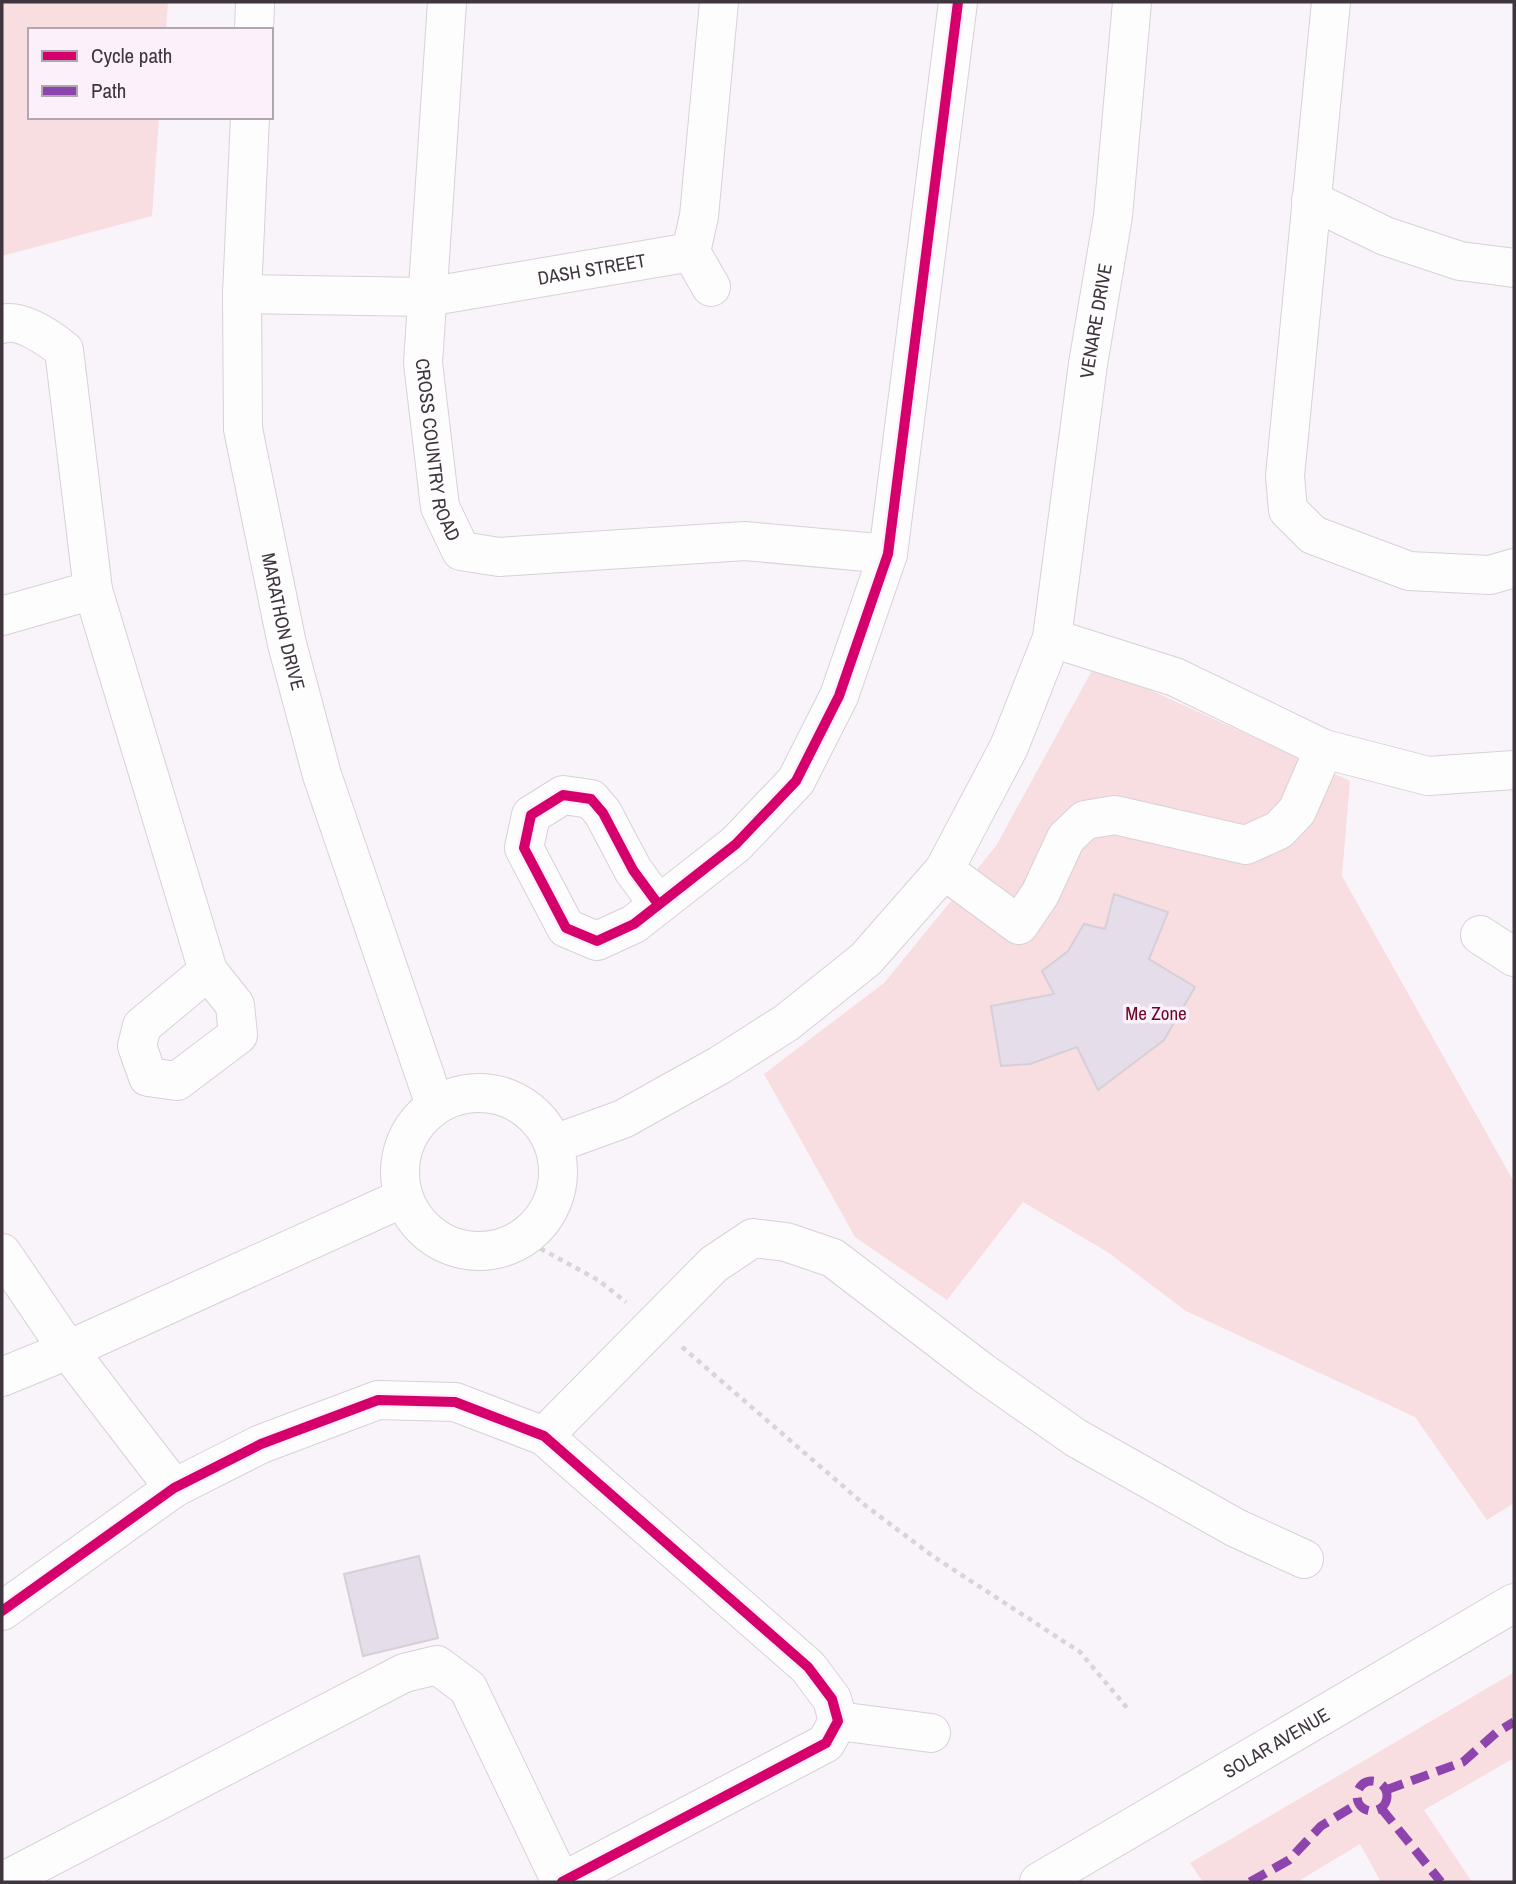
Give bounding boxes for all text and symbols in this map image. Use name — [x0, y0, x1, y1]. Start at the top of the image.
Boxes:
legend — [28, 28, 273, 119]
text: Cycle path — [91, 41, 172, 70]
text: Path — [91, 76, 126, 105]
street label: DASH STREET — [536, 247, 648, 291]
street label: VENARE DRIVE — [1073, 261, 1118, 380]
street label: CROSS COUNTRY ROAD — [410, 357, 467, 545]
street label: MARATHON DRIVE — [256, 551, 312, 693]
park label: Me Zone — [1125, 1000, 1187, 1026]
street label: SOLAR AVENUE — [1218, 1701, 1334, 1784]

